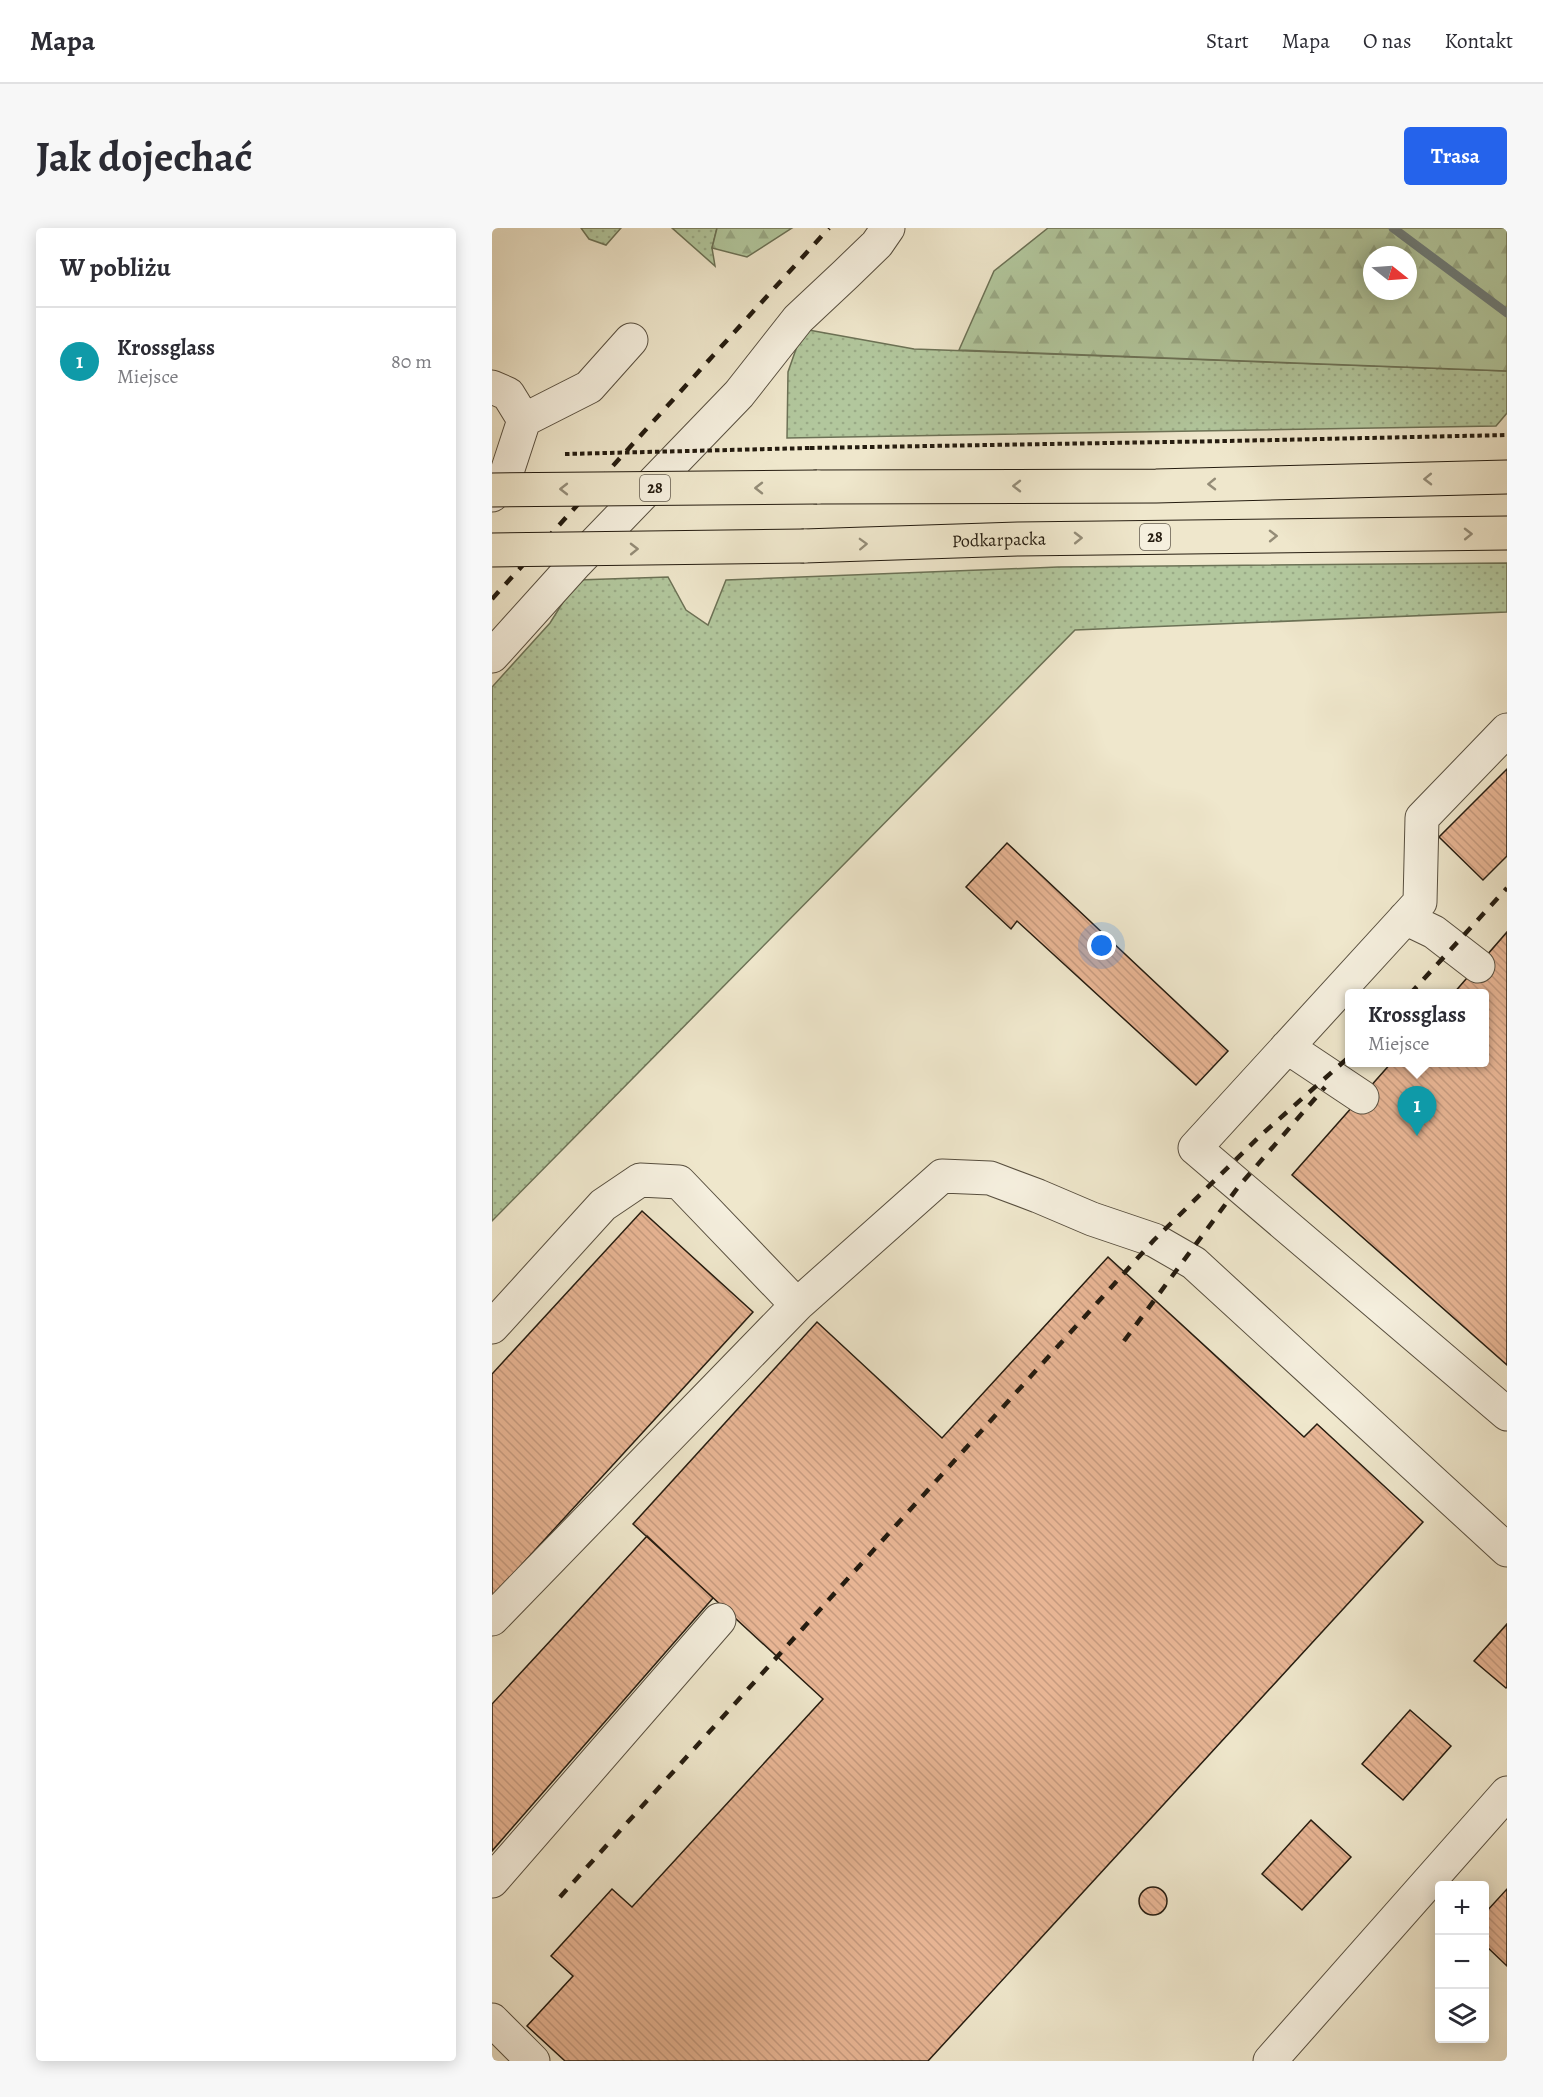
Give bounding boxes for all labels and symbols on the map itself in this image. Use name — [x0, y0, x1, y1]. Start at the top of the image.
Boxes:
north arrow — [1363, 246, 1417, 300]
one-way arrow — [1423, 473, 1432, 486]
road number: 28 — [640, 475, 670, 501]
one-way arrow — [1207, 478, 1216, 491]
one-way arrow — [1012, 480, 1021, 492]
one-way arrow — [754, 482, 763, 494]
one-way arrow — [559, 483, 568, 495]
road number: 28 — [1140, 524, 1170, 550]
street label: Podkarpacka — [951, 527, 1047, 553]
one-way arrow — [1464, 528, 1473, 540]
one-way arrow — [1269, 530, 1278, 542]
one-way arrow — [1074, 532, 1083, 544]
one-way arrow — [858, 538, 867, 550]
one-way arrow — [630, 543, 639, 555]
your location — [1087, 931, 1116, 960]
pin: 1 — [1398, 1086, 1436, 1136]

